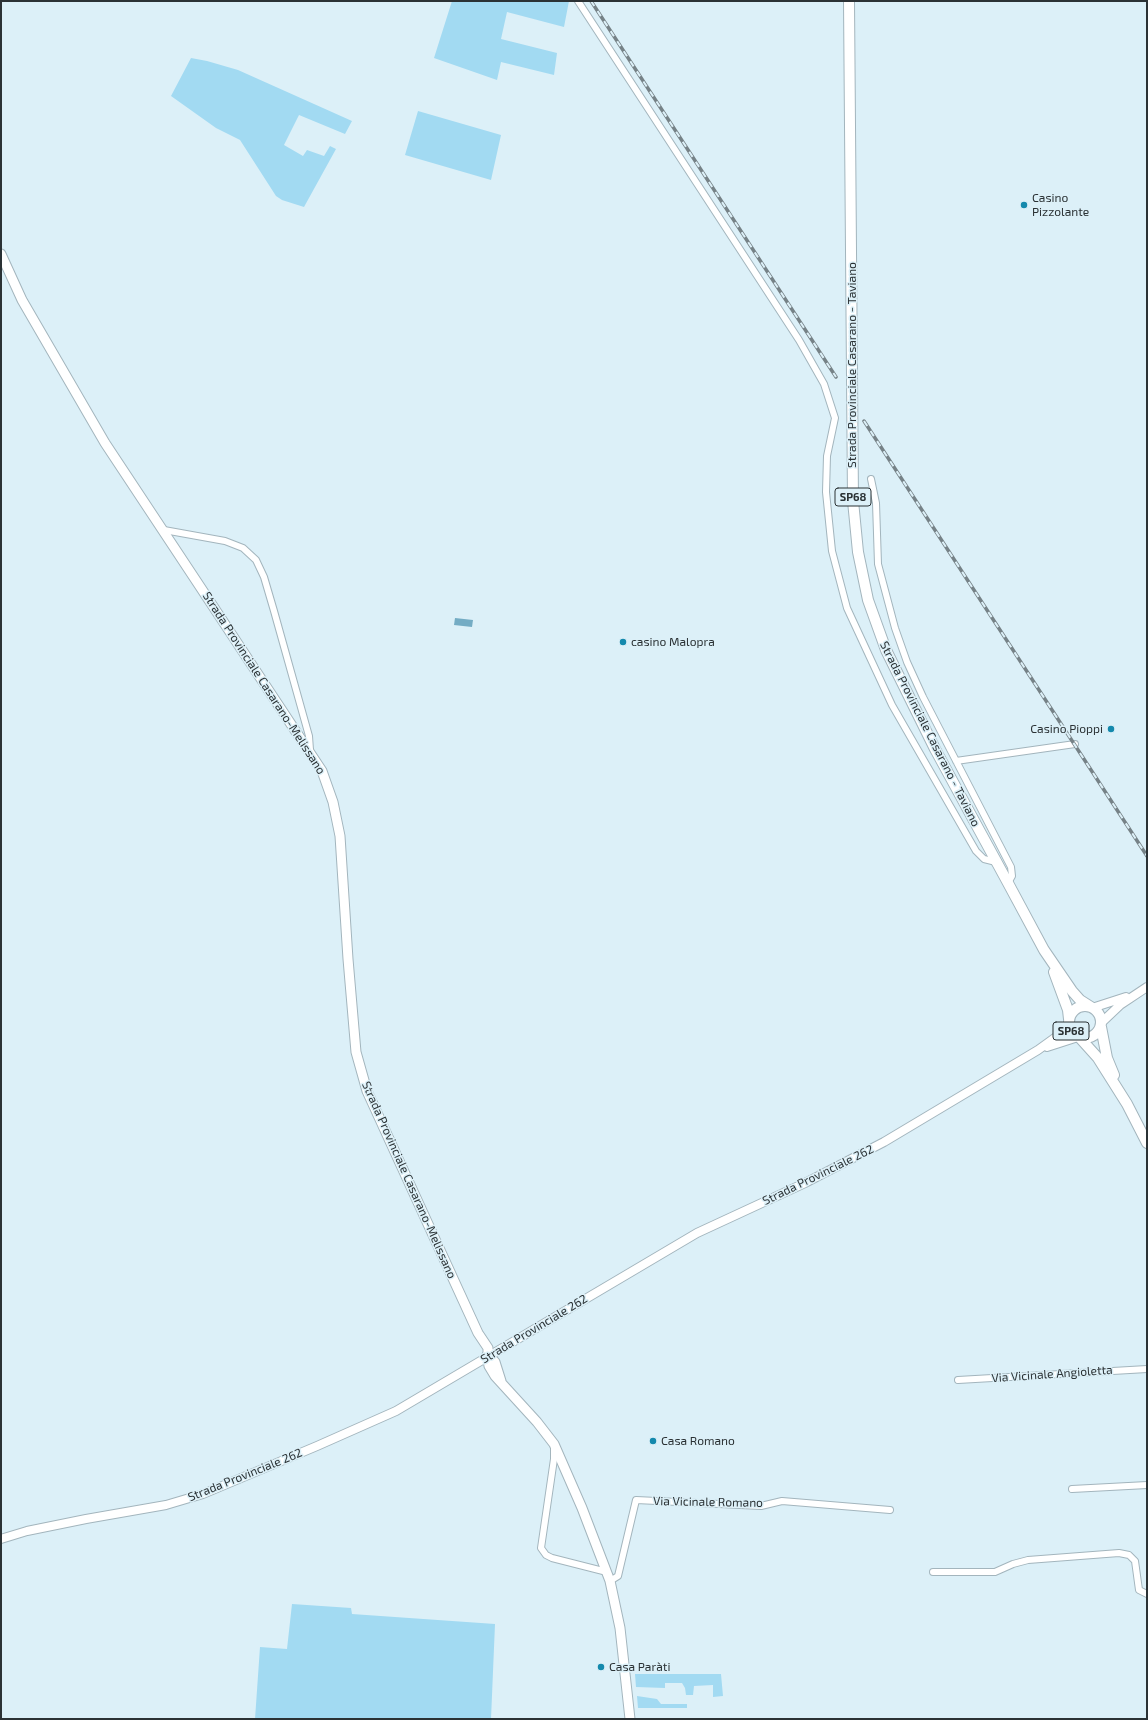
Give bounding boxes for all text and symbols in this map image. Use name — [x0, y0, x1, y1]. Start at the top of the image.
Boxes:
place label: Casino Pizzolante — [1032, 191, 1089, 219]
marker: Casino Pizzolante — [1019, 200, 1029, 210]
street label: Strada Provinciale Casarano - Taviano — [845, 262, 859, 468]
road number: SP68 — [835, 488, 871, 506]
street label: Strada Provinciale Casarano-Melissano — [200, 589, 328, 777]
place label: casino Malopra — [631, 635, 715, 649]
marker: casino Malopra — [618, 637, 628, 647]
street label: Strada Provinciale Casarano - Taviano — [877, 639, 983, 829]
place label: Casino Pioppi — [1030, 722, 1103, 736]
marker: Casino Pioppi — [1106, 724, 1116, 734]
road number: SP68 — [1053, 1022, 1089, 1040]
street label: Strada Provinciale Casarano-Melissano — [359, 1079, 459, 1281]
street label: Strada Provinciale 262 — [760, 1142, 876, 1208]
street label: Strada Provinciale 262 — [478, 1291, 590, 1367]
street label: Via Vicinale Angioletta — [991, 1363, 1113, 1385]
place label: Casa Romano — [661, 1434, 735, 1448]
marker: Casa Romano — [648, 1436, 658, 1446]
street label: Strada Provinciale 262 — [186, 1445, 304, 1505]
street label: Via Vicinale Romano — [653, 1494, 763, 1510]
place label: Casa Paràti — [609, 1660, 670, 1674]
marker: Casa Paràti — [596, 1662, 606, 1672]

